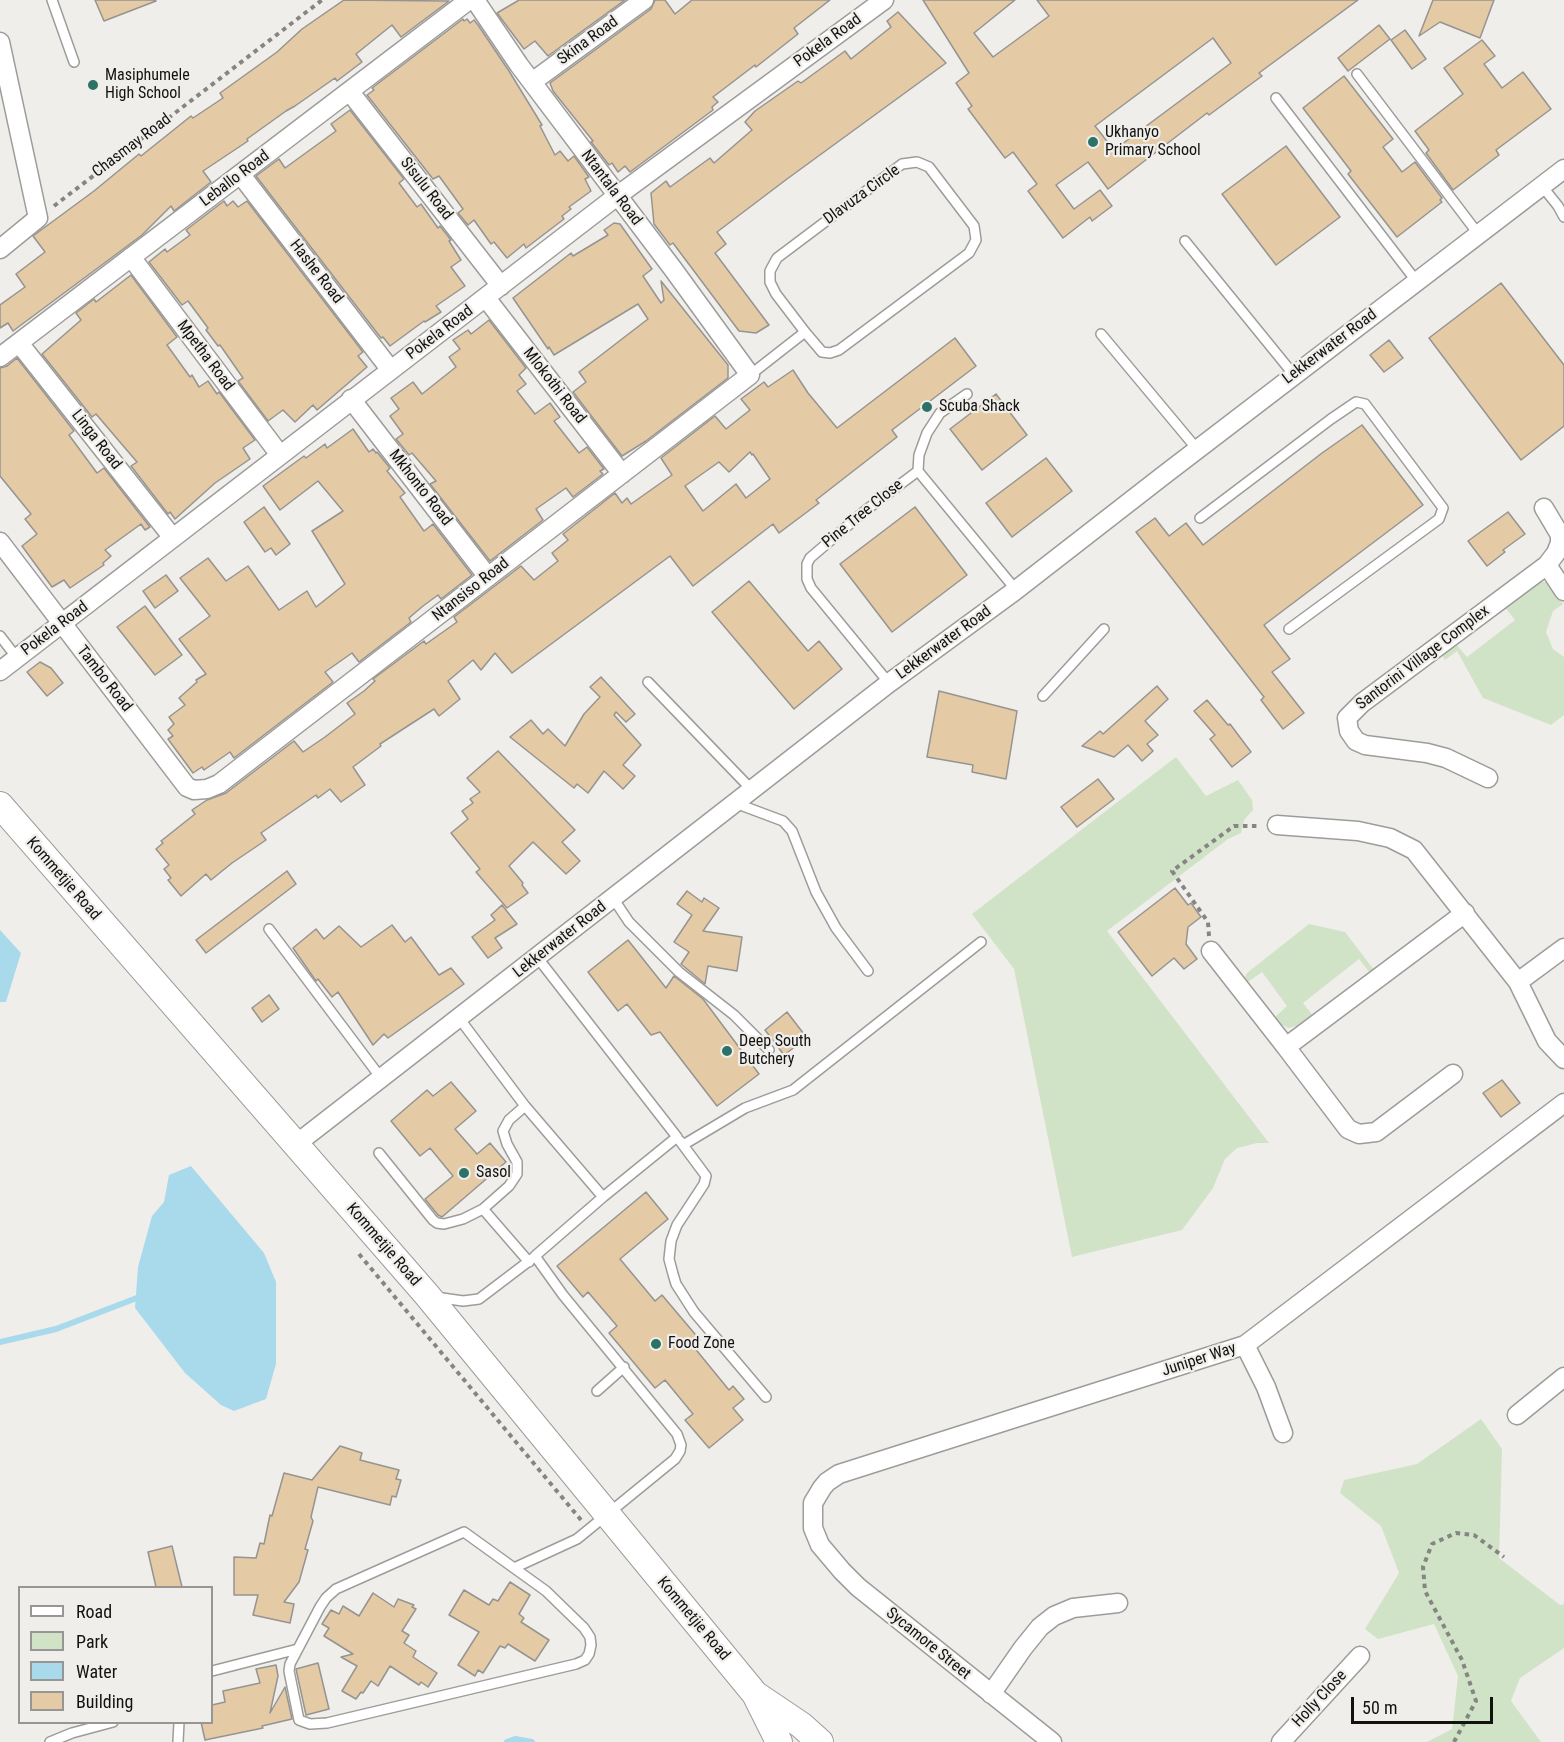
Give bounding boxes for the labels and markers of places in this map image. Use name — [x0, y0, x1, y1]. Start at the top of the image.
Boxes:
place label: Masiphumele High School — [105, 66, 190, 104]
marker: Masiphumele High School — [86, 78, 100, 92]
place label: Ukhanyo Primary School — [1105, 123, 1201, 161]
marker: Ukhanyo Primary School — [1086, 135, 1100, 149]
place label: Scuba Shack — [939, 397, 1020, 417]
marker: Scuba Shack — [920, 400, 934, 414]
place label: Deep South Butchery — [739, 1032, 811, 1070]
marker: Deep South Butchery — [720, 1044, 734, 1058]
place label: Sasol — [476, 1163, 511, 1183]
marker: Sasol — [457, 1166, 471, 1180]
place label: Food Zone — [668, 1334, 735, 1354]
marker: Food Zone — [649, 1337, 663, 1351]

